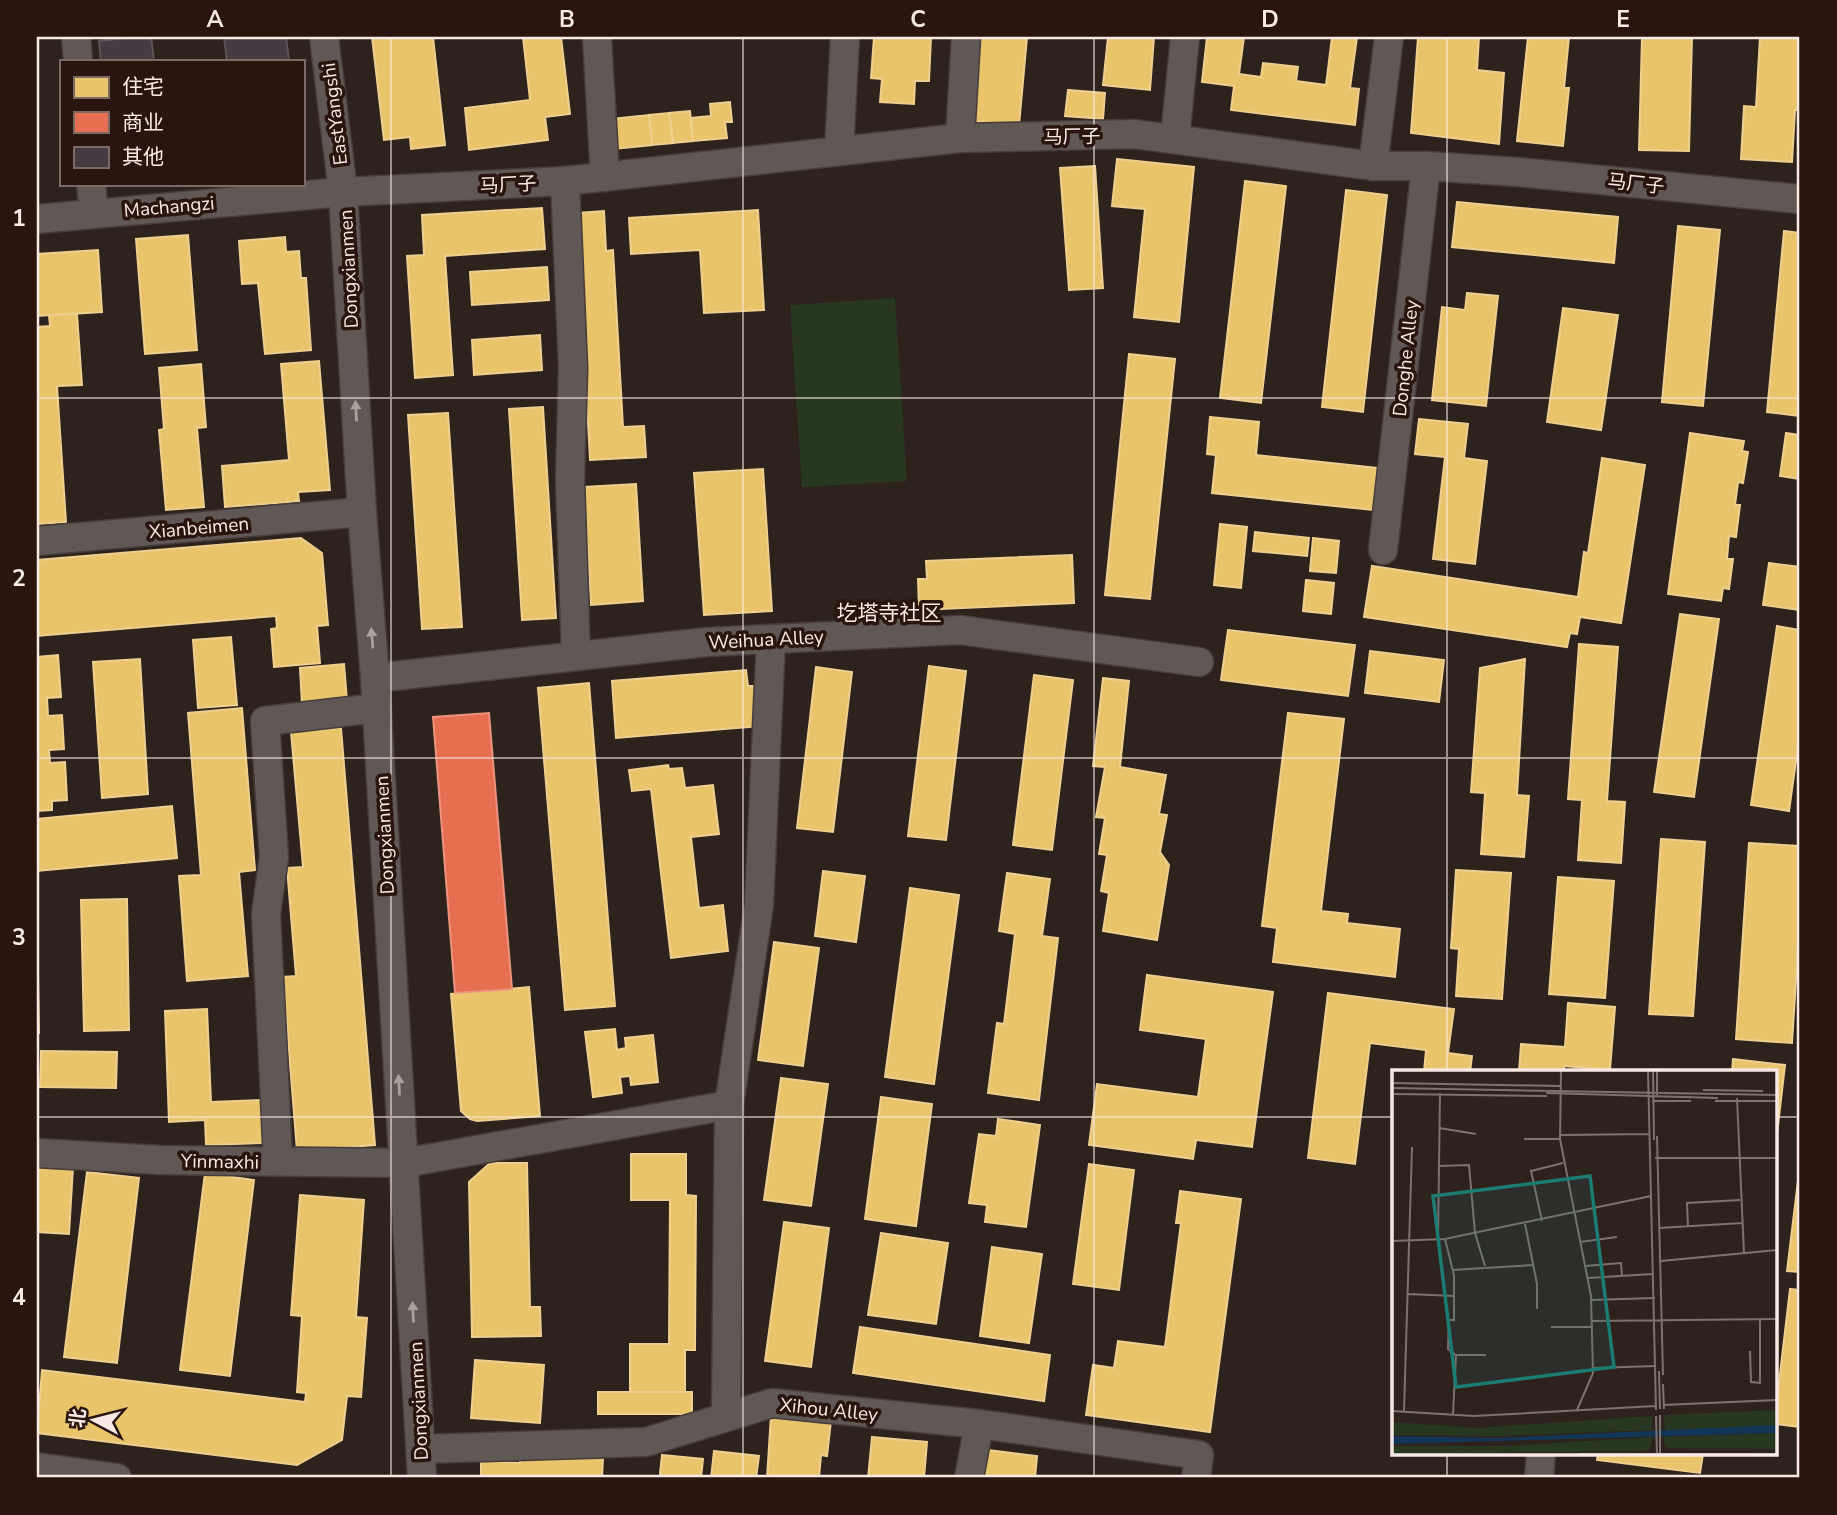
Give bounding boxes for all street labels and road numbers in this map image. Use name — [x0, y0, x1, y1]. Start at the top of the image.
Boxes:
street label: EastYangshi — [316, 61, 354, 167]
street label: 马厂子 — [1043, 124, 1101, 150]
street label: 马厂子 — [1606, 168, 1666, 200]
street label: 马厂子 — [479, 171, 537, 199]
street label: Machangzi — [123, 190, 216, 224]
street label: Dongxianmen — [333, 209, 365, 329]
street label: Donghe Alley — [1387, 298, 1425, 418]
street label: Xianbeimen — [148, 511, 250, 545]
street label: Weihua Alley — [708, 624, 825, 656]
street label: Dongxianmen — [369, 775, 401, 895]
street label: Yinmaxhi — [180, 1148, 259, 1176]
street label: Dongxianmen — [403, 1341, 435, 1461]
street label: Xihou Alley — [779, 1392, 879, 1428]

